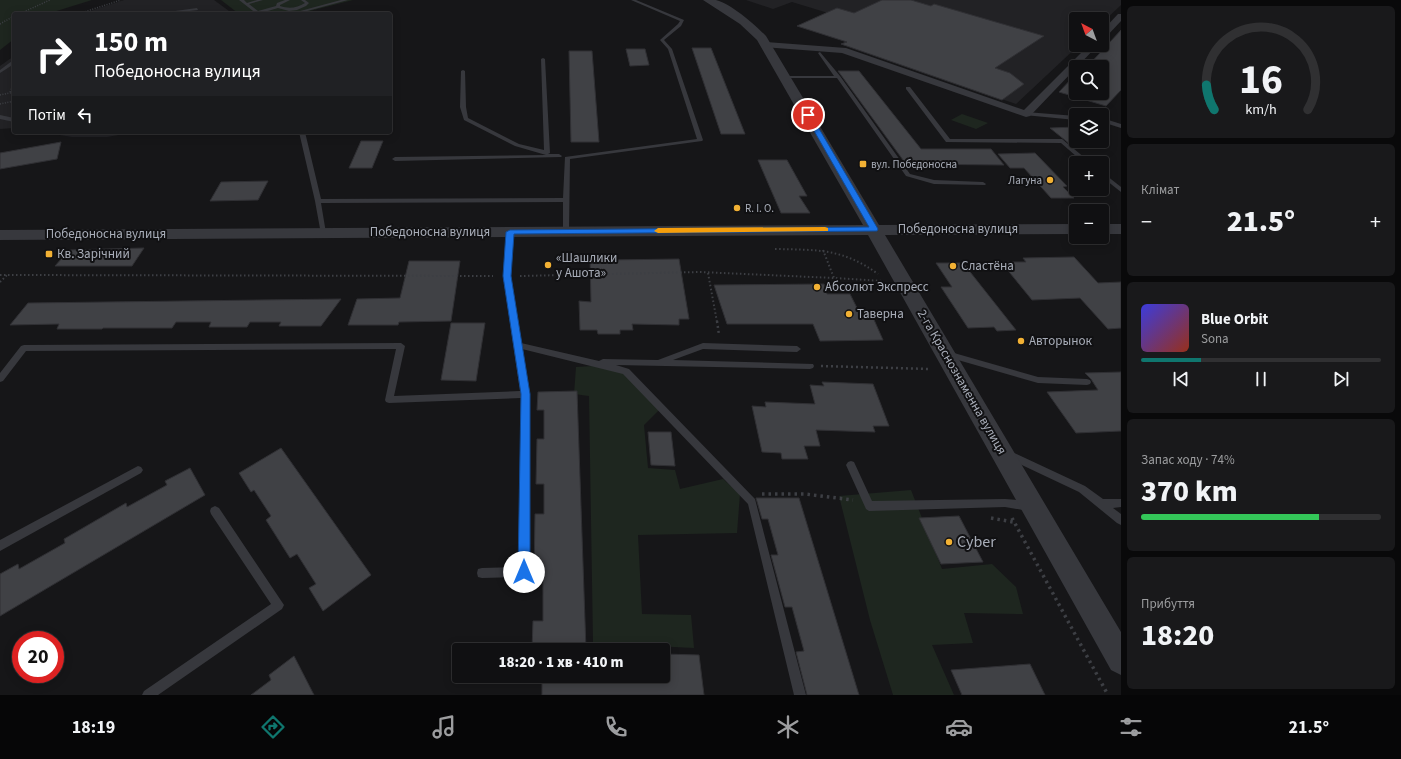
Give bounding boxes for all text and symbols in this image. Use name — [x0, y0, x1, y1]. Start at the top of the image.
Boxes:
north arrow — [1069, 12, 1109, 52]
map controls — [1069, 12, 1109, 244]
text: 150 m — [94, 22, 168, 62]
icon: right — [28, 28, 80, 80]
text: 16 — [1239, 50, 1283, 110]
text: Победоносна вулиця — [94, 59, 261, 84]
button: search — [1069, 60, 1109, 100]
pin — [791, 98, 825, 132]
text: km/h — [1245, 98, 1277, 119]
icon: left — [74, 104, 96, 126]
icon: arrive — [797, 104, 819, 126]
text: Потім — [28, 105, 66, 126]
button: layers — [1069, 108, 1109, 148]
button: + — [1069, 156, 1109, 196]
place label: вул. Побєдоносна — [871, 157, 957, 172]
marker: вул. Побєдоносна — [858, 159, 868, 169]
place label: Лагуна — [1008, 173, 1042, 188]
marker: Лагуна — [1045, 175, 1055, 185]
text: Клімат — [1141, 181, 1179, 199]
text: 21.5° — [1227, 200, 1295, 243]
place label: R. I. O. — [745, 201, 774, 216]
marker: R. I. O. — [732, 203, 742, 213]
button: − — [1069, 204, 1109, 244]
text: − — [1141, 206, 1152, 238]
text: + — [1370, 206, 1381, 238]
street label: Победоносна вулиця — [898, 220, 1018, 238]
street label: Победоносна вулиця — [370, 223, 490, 241]
street label: Победоносна вулиця — [46, 225, 166, 243]
place label: Кв. Зарічний — [57, 245, 130, 263]
marker: Кв. Зарічний — [44, 249, 54, 259]
place label: «Шашлики у Ашота» — [556, 249, 617, 282]
place label: Сластёна — [961, 257, 1014, 275]
marker: «Шашлики у Ашота» — [543, 260, 553, 270]
marker: Сластёна — [948, 261, 958, 271]
place label: Абсолют Экспресс — [825, 278, 929, 296]
marker: Абсолют Экспресс — [812, 282, 822, 292]
place label: Таверна — [857, 305, 904, 323]
street label: 2-га Краснознаменна вулиця — [913, 306, 1011, 458]
marker: Таверна — [844, 309, 854, 319]
text: Blue Orbit — [1201, 309, 1268, 330]
text: Sona — [1201, 330, 1229, 348]
place label: Авторынок — [1029, 332, 1093, 350]
marker: Авторынок — [1016, 336, 1026, 346]
icon: previous — [1170, 368, 1192, 390]
icon: pause — [1250, 368, 1272, 390]
icon: next — [1330, 368, 1352, 390]
text: Запас ходу · 74% — [1141, 451, 1235, 469]
text: 370 km — [1141, 470, 1238, 513]
place label: Cyber — [957, 531, 996, 553]
marker: Cyber — [944, 537, 954, 547]
position arrow — [503, 551, 545, 593]
text: Прибуття — [1141, 595, 1195, 613]
text: 18:20 — [1141, 614, 1214, 657]
speed limit sign: 20 — [12, 631, 64, 683]
text: 18:20 · 1 хв · 410 m — [499, 652, 623, 673]
icon: directions — [259, 713, 287, 741]
icon: music — [430, 713, 458, 741]
icon: phone — [602, 713, 630, 741]
icon: climate — [774, 713, 802, 741]
icon: car — [945, 713, 973, 741]
icon: filters — [1117, 713, 1145, 741]
text: 18:19 — [72, 715, 115, 740]
text: 21.5° — [1289, 715, 1329, 740]

